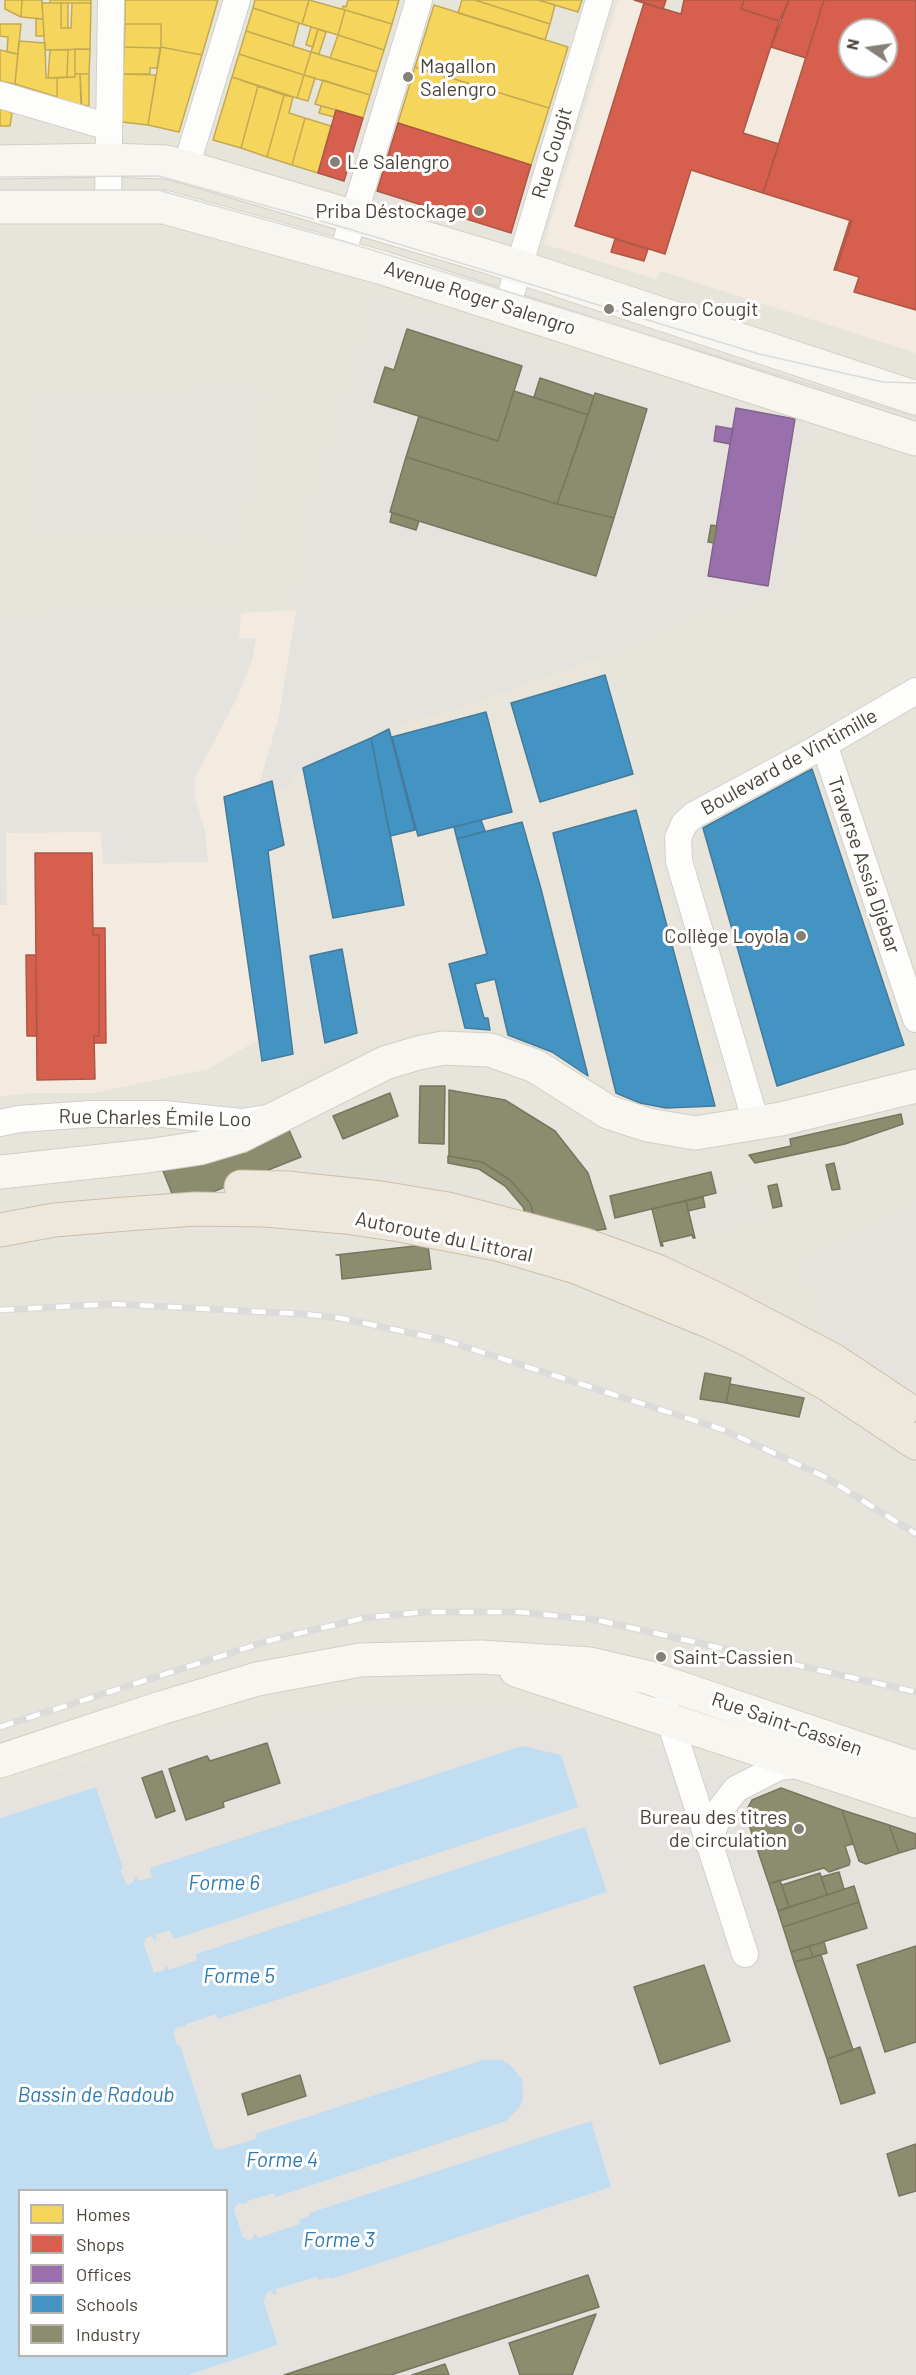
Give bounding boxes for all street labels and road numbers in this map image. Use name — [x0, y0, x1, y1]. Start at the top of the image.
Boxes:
street label: Rue Cougit — [527, 104, 577, 202]
street label: Avenue Roger Salengro — [381, 256, 579, 340]
street label: Boulevard de Vintimille — [697, 704, 881, 820]
street label: Traverse Assia Djebar — [822, 773, 906, 957]
street label: Rue Charles Émile Loo — [58, 1104, 252, 1132]
street label: Autoroute du Littoral — [353, 1206, 535, 1268]
street label: Rue Saint-Cassien — [708, 1687, 866, 1761]

